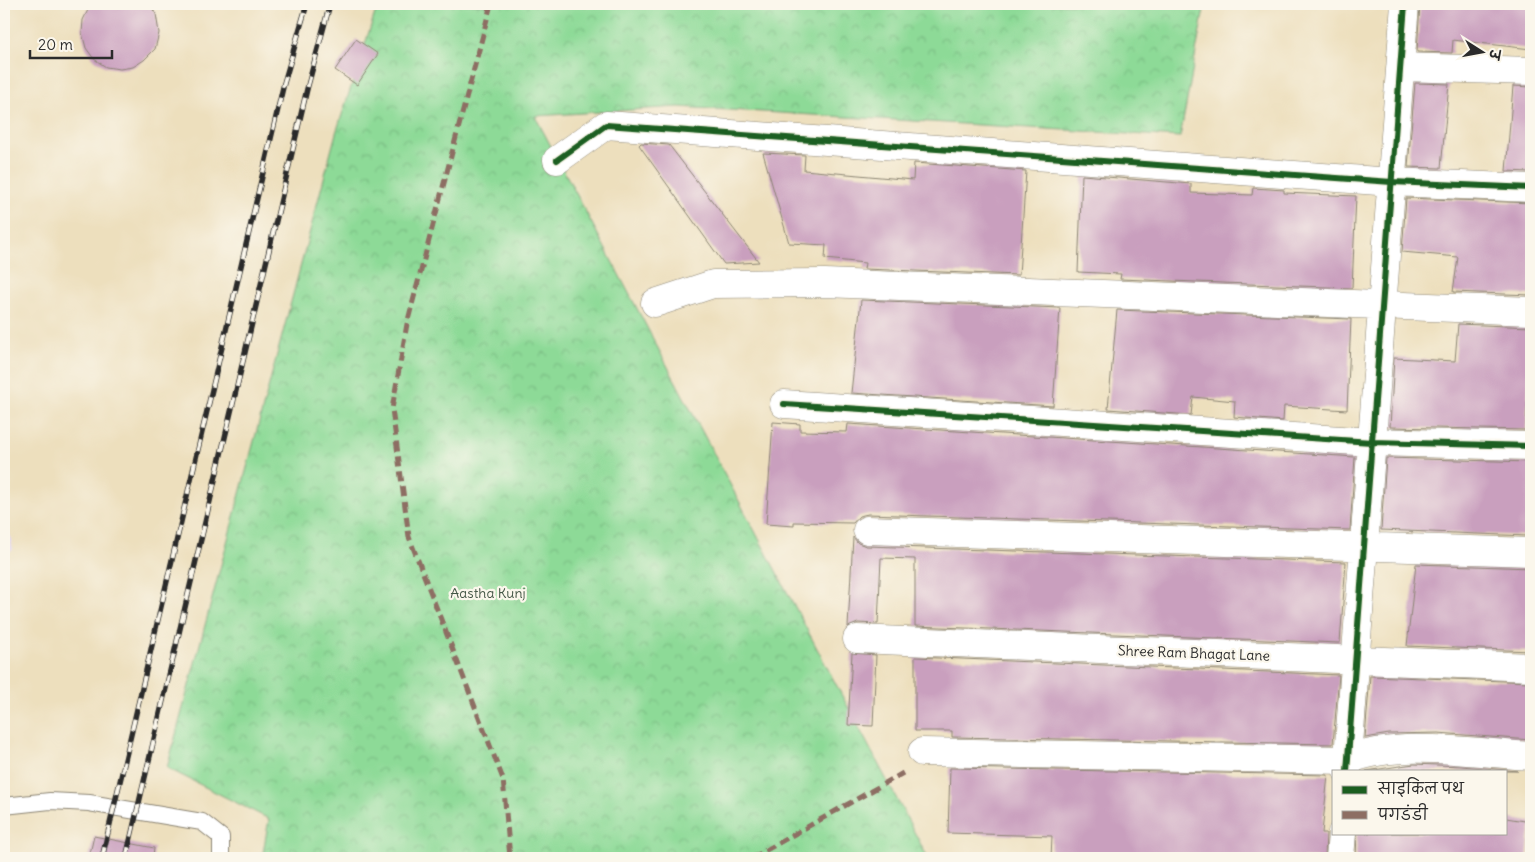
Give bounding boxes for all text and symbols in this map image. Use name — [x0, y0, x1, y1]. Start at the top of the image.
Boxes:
scale bar — [30, 28, 112, 60]
north arrow — [1458, 28, 1508, 78]
text: 20 m — [38, 35, 73, 54]
text: उ — [1485, 46, 1505, 62]
park label: Aastha Kunj — [450, 584, 526, 602]
street label: Shree Ram Bhagat Lane — [1118, 641, 1270, 665]
legend — [1332, 770, 1508, 834]
text: साइकिल पथ — [1377, 777, 1465, 798]
text: पगडंडी — [1377, 803, 1428, 824]

